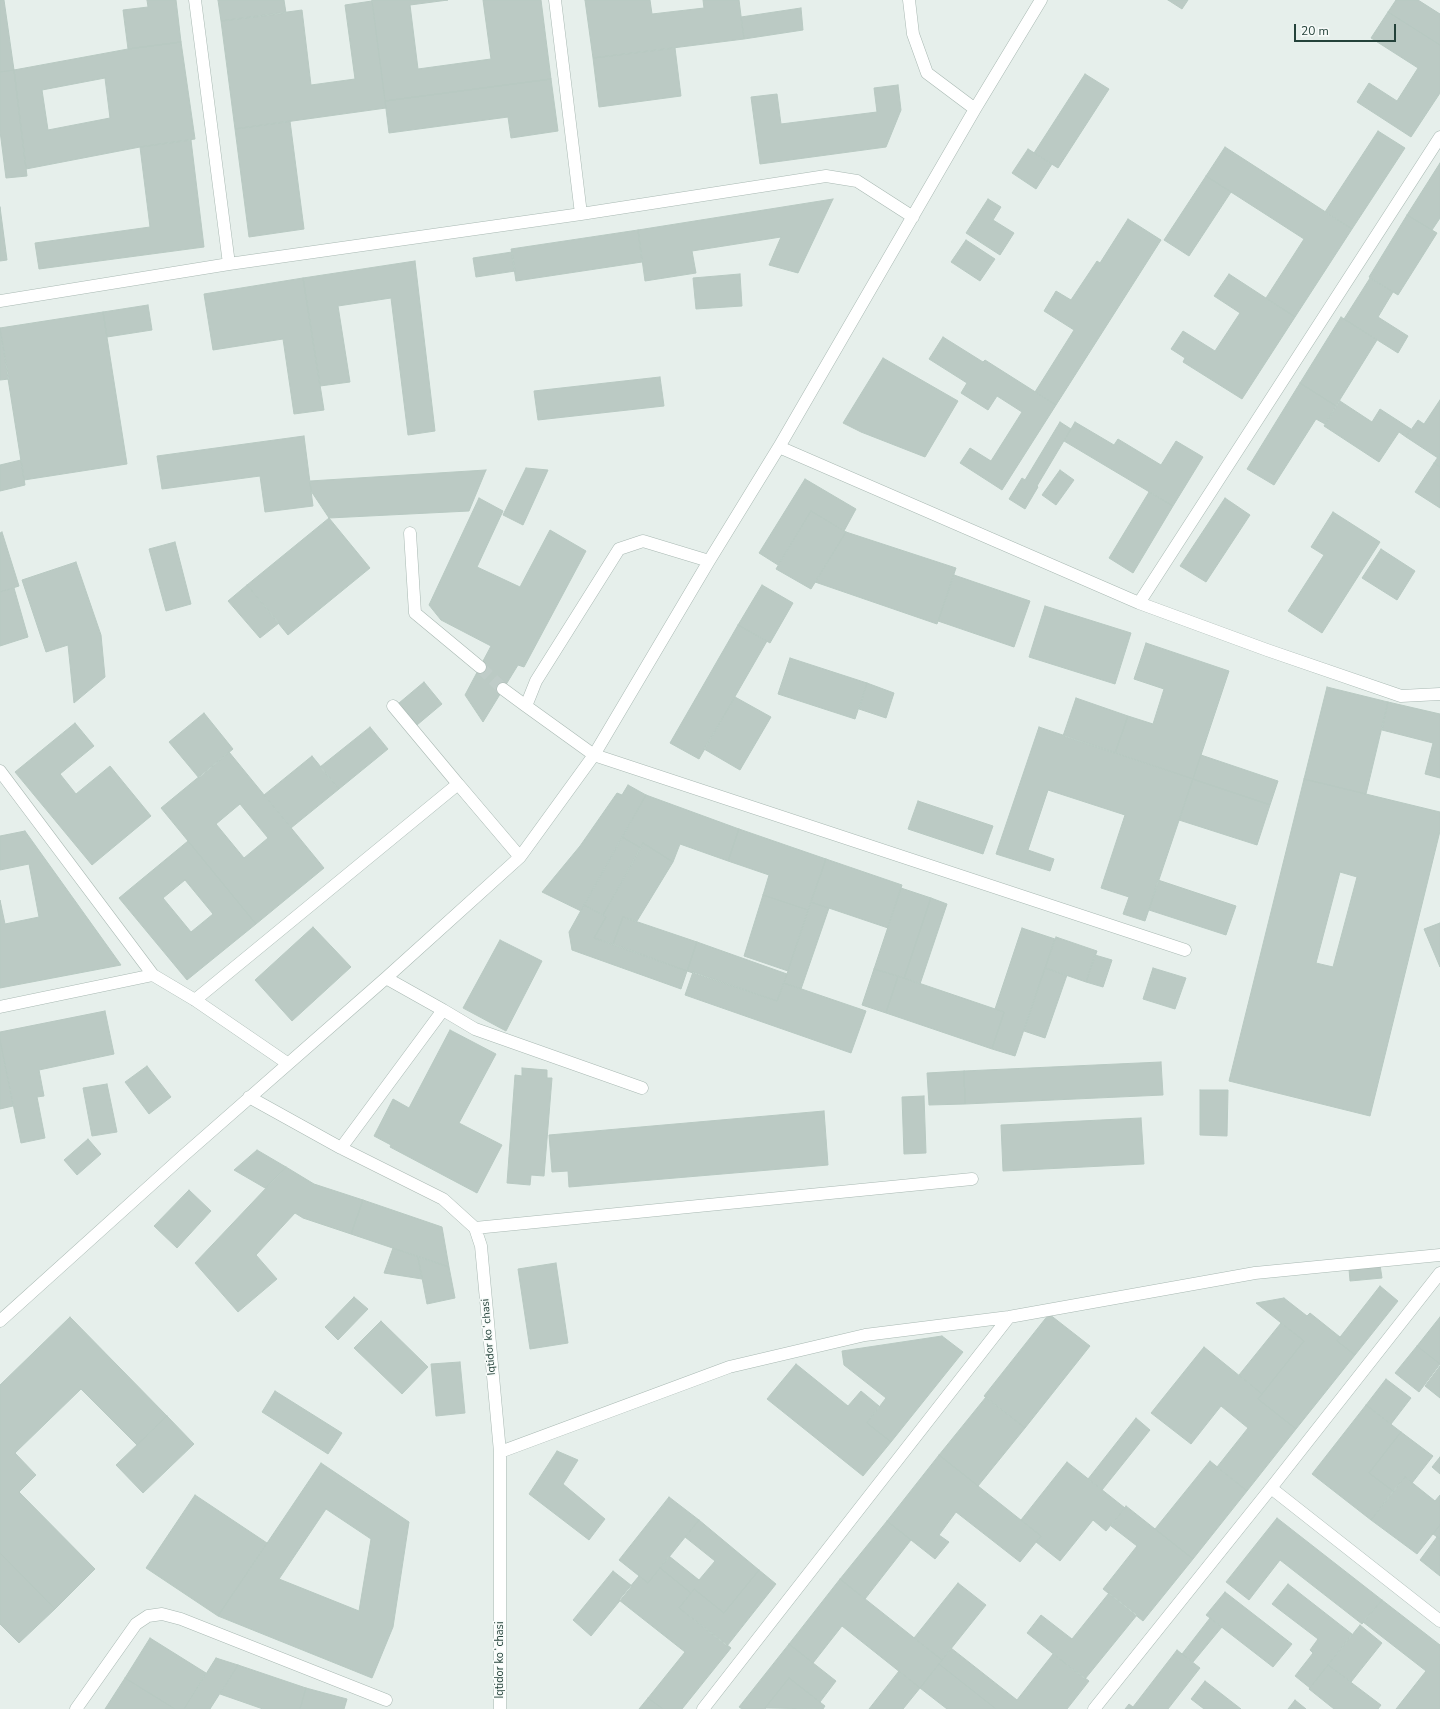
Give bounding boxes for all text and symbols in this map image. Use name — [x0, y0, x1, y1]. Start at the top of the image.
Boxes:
scale bar — [1296, 16, 1398, 42]
text: 20 m — [1301, 23, 1329, 39]
street label: Iqtidor koʻchasi — [479, 1298, 499, 1376]
street label: Iqtidor koʻchasi — [493, 1622, 507, 1698]

